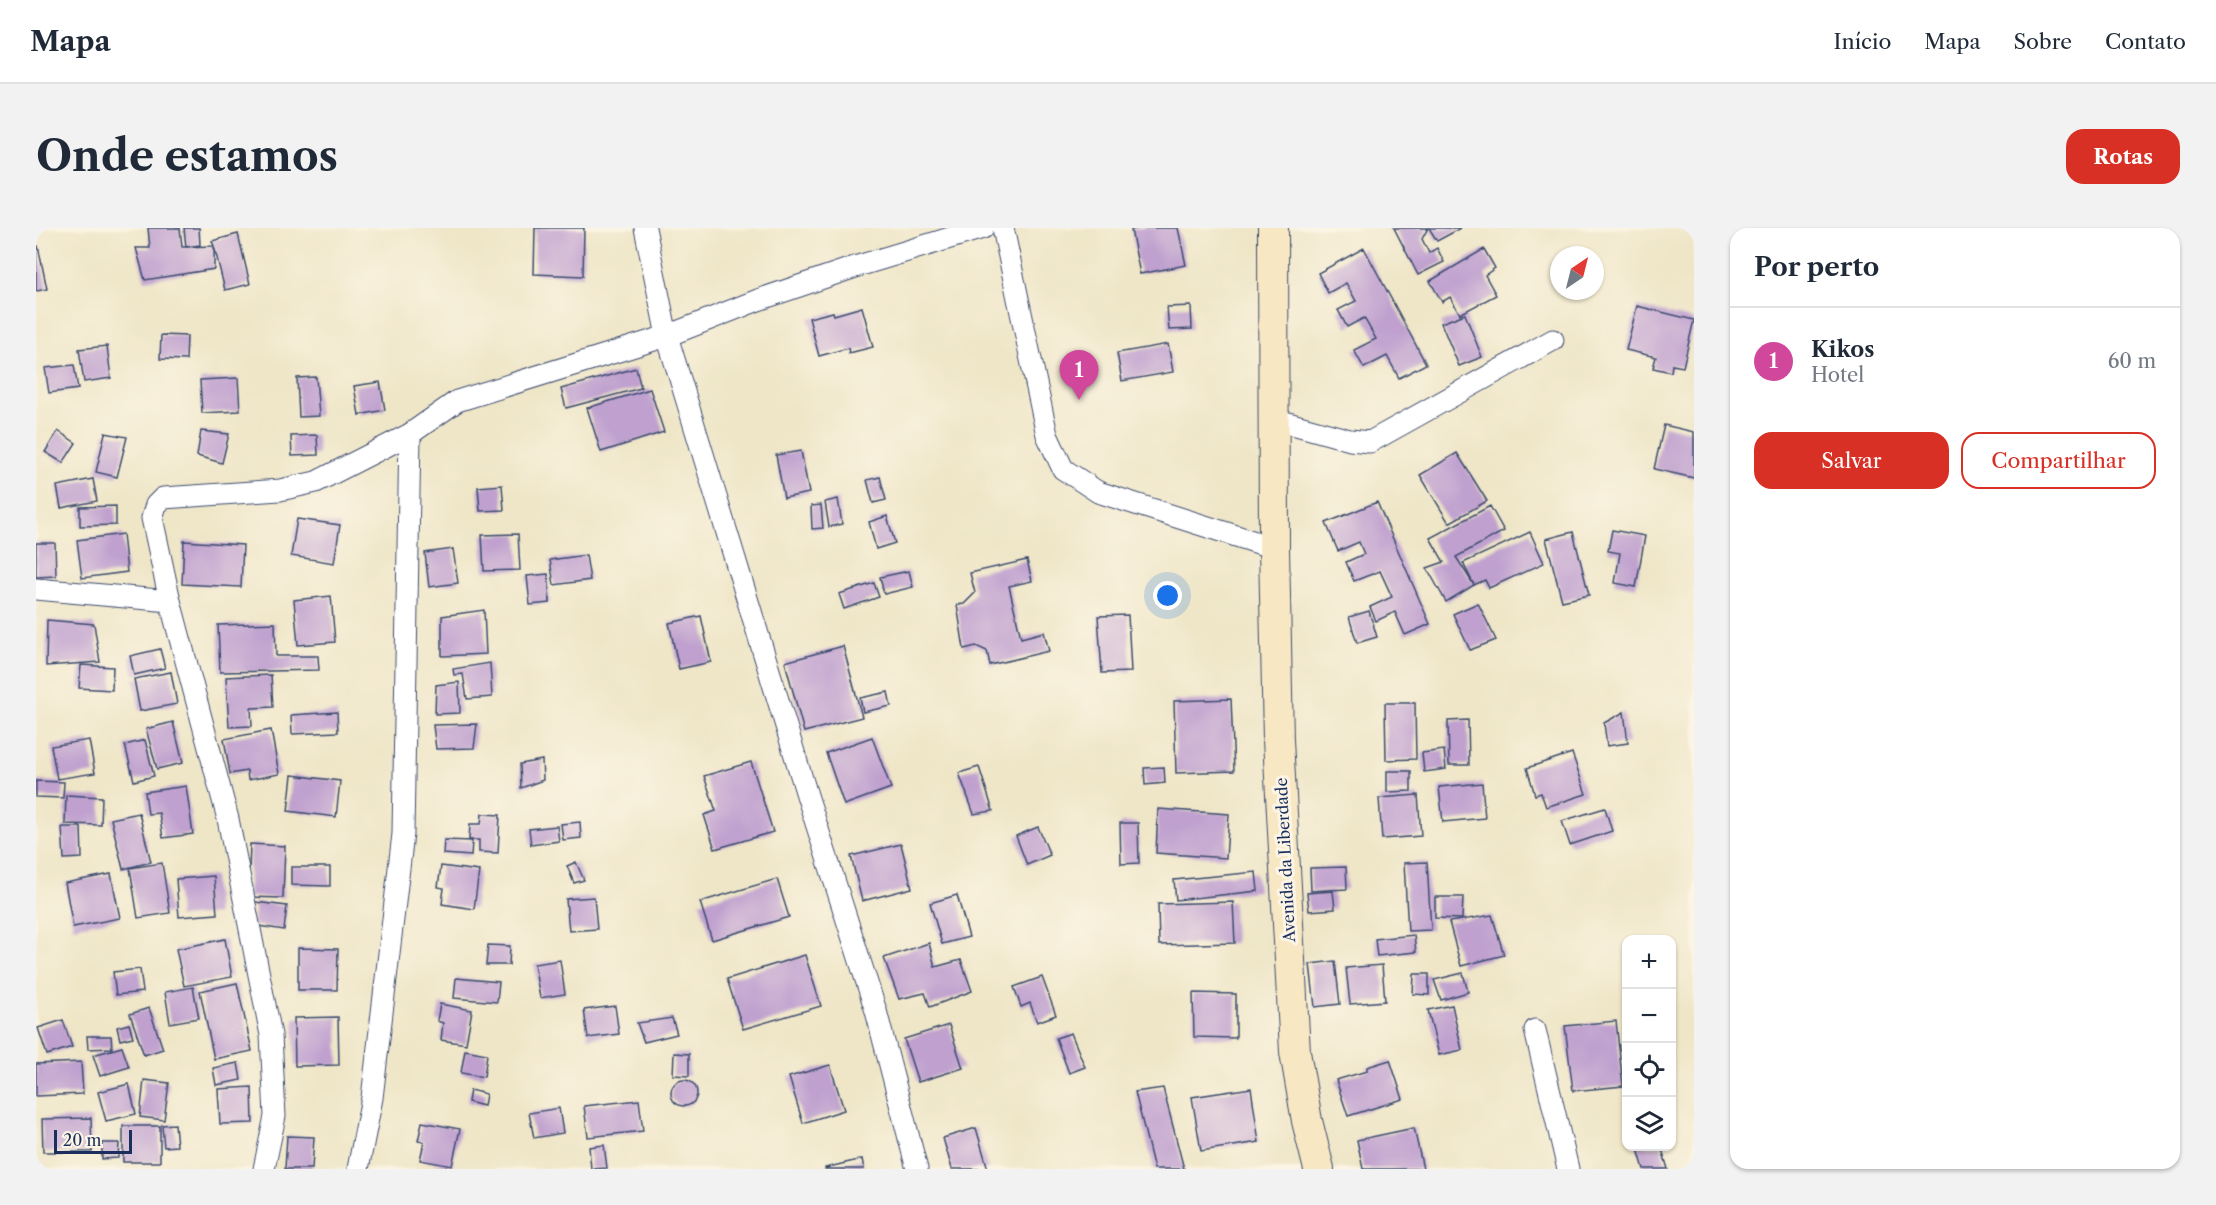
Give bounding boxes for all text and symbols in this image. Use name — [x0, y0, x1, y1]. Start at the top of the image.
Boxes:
text: Mapa — [30, 24, 111, 58]
text: Início — [1834, 29, 1891, 54]
text: Mapa — [1924, 29, 1981, 54]
text: Sobre — [2014, 29, 2072, 54]
text: Contato — [2105, 29, 2186, 54]
button: Rotas — [2066, 129, 2180, 184]
text: Onde estamos — [36, 130, 338, 182]
north arrow — [1550, 246, 1604, 300]
text: Por perto — [1754, 251, 1879, 283]
text: Kikos — [1811, 336, 1875, 363]
text: 1 — [1769, 349, 1778, 373]
text: 60 m — [2108, 349, 2156, 373]
pin: 1 — [1060, 350, 1098, 400]
text: Hotel — [1811, 363, 1864, 387]
button: Salvar — [1754, 432, 1949, 489]
button: Compartilhar — [1961, 432, 2156, 489]
your location — [1153, 581, 1182, 610]
street label: Avenida da Liberdade — [1271, 777, 1299, 944]
map controls — [1622, 935, 1676, 1151]
button: + — [1622, 935, 1676, 989]
button: − — [1622, 989, 1676, 1043]
button: locate — [1622, 1043, 1676, 1097]
button: layers — [1622, 1097, 1676, 1151]
scale bar — [54, 1127, 132, 1154]
text: 20 m — [63, 1130, 102, 1150]

